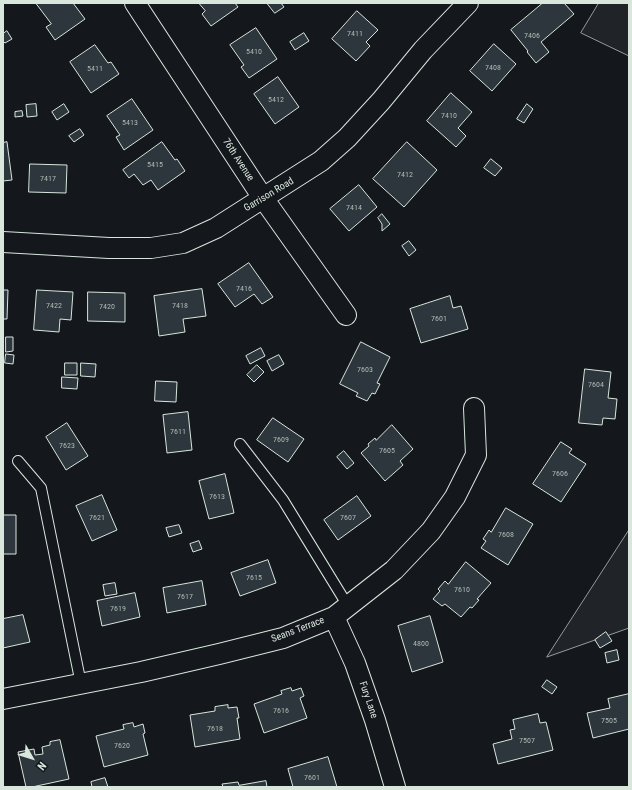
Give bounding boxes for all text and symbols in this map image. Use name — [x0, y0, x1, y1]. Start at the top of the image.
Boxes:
house number: 7411 — [347, 29, 363, 39]
house number: 7406 — [524, 31, 540, 41]
house number: 5410 — [246, 47, 262, 57]
house number: 7408 — [485, 63, 501, 73]
house number: 5411 — [87, 64, 103, 74]
house number: 5412 — [268, 95, 284, 105]
house number: 7410 — [441, 111, 457, 121]
house number: 5413 — [122, 118, 138, 128]
street label: 76th Avenue — [220, 136, 256, 184]
house number: 5415 — [147, 160, 163, 170]
house number: 7412 — [397, 170, 413, 180]
house number: 7417 — [40, 174, 56, 184]
street label: Garrison Road — [242, 175, 296, 215]
house number: 7414 — [346, 203, 362, 213]
house number: 7416 — [236, 284, 252, 294]
house number: 7422 — [46, 301, 62, 311]
house number: 7418 — [172, 301, 188, 311]
house number: 7420 — [99, 302, 115, 312]
house number: 7601 — [431, 314, 447, 324]
house number: 7603 — [357, 365, 373, 375]
house number: 7604 — [588, 380, 604, 390]
house number: 7611 — [170, 427, 186, 437]
house number: 7609 — [273, 435, 289, 445]
house number: 7623 — [59, 441, 75, 451]
house number: 7605 — [379, 446, 395, 456]
house number: 7606 — [552, 469, 568, 479]
house number: 7613 — [209, 492, 225, 502]
house number: 7621 — [89, 513, 105, 523]
house number: 7607 — [340, 513, 356, 523]
house number: 7608 — [498, 530, 514, 540]
house number: 7615 — [246, 573, 262, 583]
house number: 7610 — [454, 585, 470, 595]
house number: 7617 — [177, 592, 193, 602]
house number: 7619 — [110, 604, 126, 614]
street label: Seans Terrace — [270, 614, 326, 646]
house number: 4800 — [413, 639, 429, 649]
street label: Fury Lane — [356, 680, 380, 720]
house number: 7616 — [273, 706, 289, 716]
house number: 7505 — [601, 716, 617, 726]
house number: 7618 — [207, 724, 223, 734]
house number: 7507 — [519, 736, 535, 746]
north arrow — [12, 738, 52, 778]
house number: 7620 — [114, 741, 130, 751]
text: N — [35, 759, 49, 773]
house number: 7601 — [304, 773, 320, 783]

